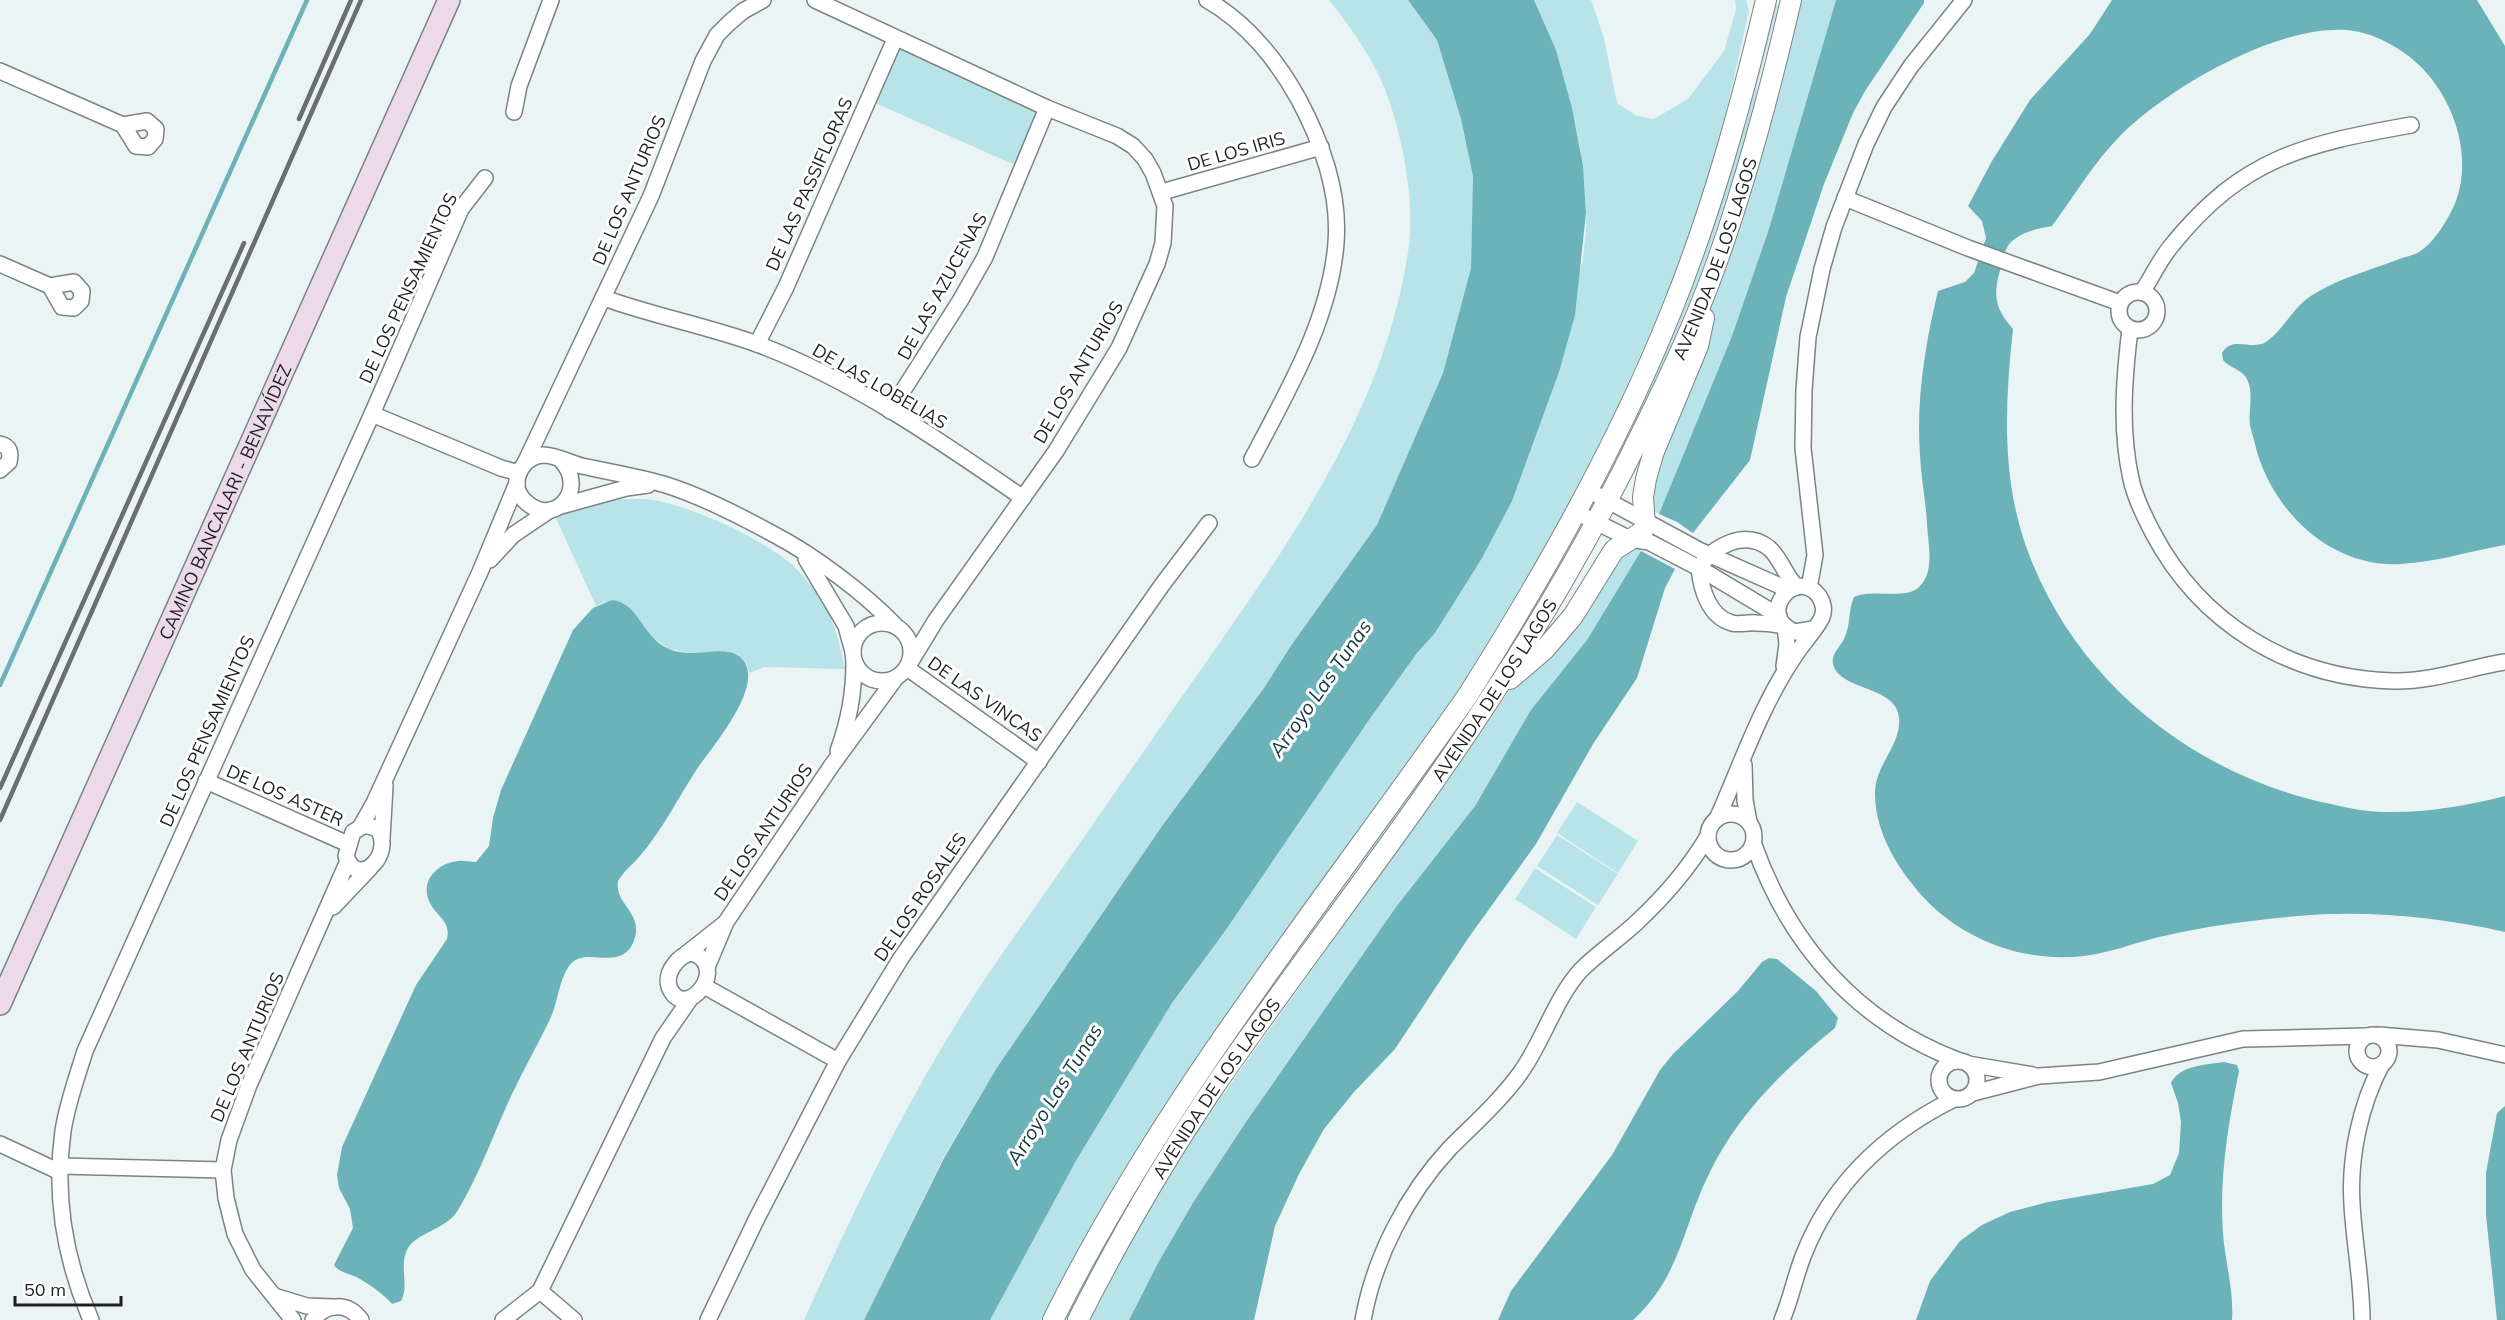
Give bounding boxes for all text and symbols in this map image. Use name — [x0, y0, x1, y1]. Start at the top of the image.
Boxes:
street label: DE LAS PASSIFLORAS — [760, 94, 858, 274]
street label: DE LOS ANTURIOS — [587, 112, 671, 268]
street label: DE LOS IRIS — [1184, 126, 1288, 176]
street label: AVENIDA DE LOS LAGOS — [1667, 155, 1761, 363]
street label: DE LOS PENSAMIENTOS — [354, 189, 462, 387]
street label: DE LAS AZUCENAS — [892, 208, 992, 364]
street label: DE LOS ANTURIOS — [1028, 297, 1128, 447]
street label: DE LAS LOBELIAS — [808, 338, 952, 434]
street label: CAMINO BANCALARI - BENAVÍDEZ — [153, 361, 296, 643]
street label: AVENIDA DE LOS LAGOS — [1426, 594, 1562, 786]
water label: Arroyo Las Tunas — [1263, 615, 1377, 762]
street label: DE LOS PENSAMIENTOS — [154, 632, 260, 830]
street label: DE LAS VINCAS — [923, 651, 1047, 747]
street label: DE LOS ASTER — [223, 759, 347, 831]
street label: DE LOS ANTURIOS — [709, 759, 817, 905]
street label: DE LOS ROSALES — [869, 828, 971, 966]
street label: DE LOS ANTURIOS — [205, 969, 289, 1125]
street label: AVENIDA DE LOS LAGOS — [1147, 993, 1285, 1183]
water label: Arroyo Las Tunas — [1000, 1019, 1107, 1170]
scale bar — [15, 1269, 122, 1307]
text: 50 m — [24, 1278, 66, 1301]

